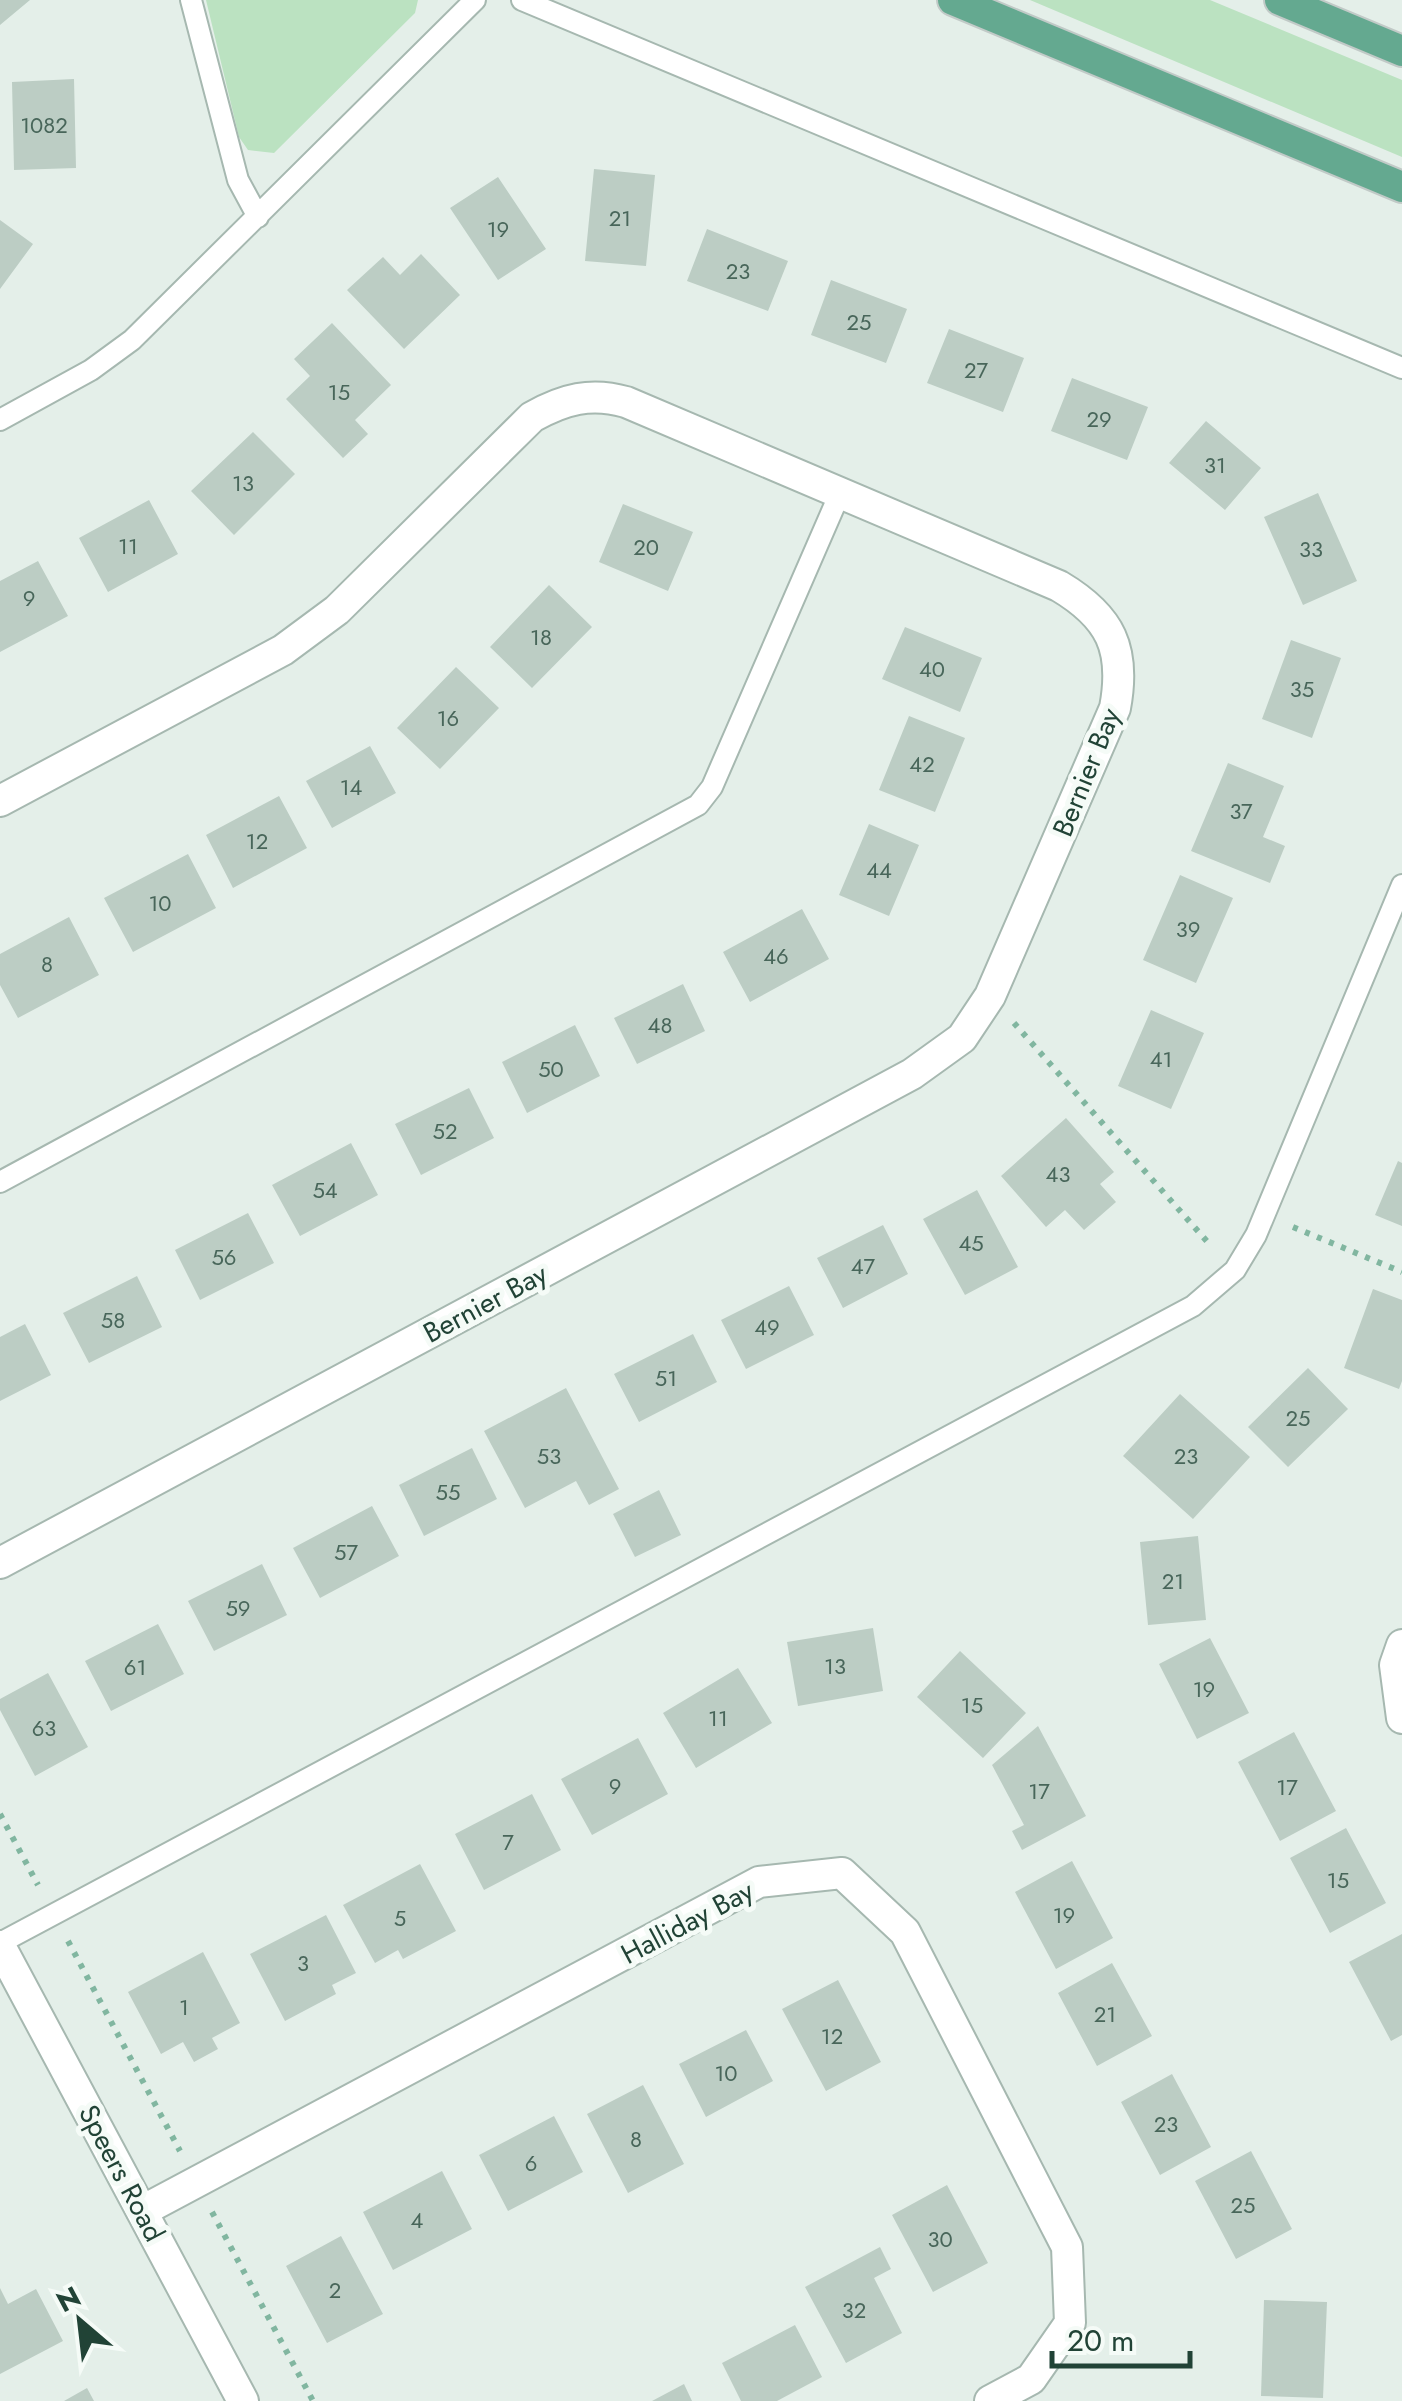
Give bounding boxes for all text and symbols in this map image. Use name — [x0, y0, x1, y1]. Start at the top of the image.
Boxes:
house number: 1082 — [20, 109, 68, 141]
house number: 21 — [609, 202, 631, 234]
house number: 19 — [487, 213, 509, 245]
house number: 23 — [726, 255, 750, 287]
house number: 25 — [847, 306, 871, 338]
house number: 27 — [964, 354, 988, 386]
house number: 15 — [328, 376, 350, 408]
house number: 29 — [1086, 403, 1112, 435]
house number: 31 — [1204, 449, 1226, 481]
house number: 13 — [232, 467, 254, 499]
house number: 11 — [118, 530, 138, 562]
house number: 20 — [633, 531, 659, 563]
house number: 33 — [1299, 533, 1323, 565]
house number: 9 — [23, 582, 35, 614]
house number: 18 — [530, 621, 552, 653]
house number: 40 — [919, 653, 945, 685]
house number: 35 — [1290, 673, 1314, 705]
street label: Bernier Bay — [1042, 701, 1131, 843]
house number: 16 — [437, 702, 459, 734]
house number: 42 — [909, 748, 935, 780]
house number: 14 — [340, 771, 363, 803]
house number: 37 — [1229, 795, 1253, 827]
house number: 12 — [246, 825, 268, 857]
house number: 44 — [866, 854, 892, 886]
house number: 10 — [148, 887, 172, 919]
house number: 39 — [1176, 913, 1200, 945]
house number: 46 — [763, 940, 789, 972]
house number: 8 — [41, 948, 53, 980]
house number: 48 — [648, 1009, 672, 1041]
house number: 41 — [1150, 1043, 1172, 1075]
house number: 50 — [538, 1053, 564, 1085]
house number: 52 — [433, 1115, 457, 1147]
house number: 43 — [1046, 1158, 1070, 1190]
house number: 54 — [312, 1174, 338, 1206]
house number: 45 — [958, 1227, 984, 1259]
house number: 56 — [211, 1241, 237, 1273]
house number: 47 — [851, 1250, 876, 1282]
street label: Bernier Bay — [416, 1253, 555, 1353]
house number: 58 — [101, 1304, 125, 1336]
house number: 49 — [754, 1311, 780, 1343]
house number: 51 — [655, 1362, 677, 1394]
house number: 25 — [1286, 1402, 1310, 1434]
house number: 53 — [537, 1440, 561, 1472]
house number: 23 — [1174, 1440, 1198, 1472]
house number: 55 — [436, 1476, 460, 1508]
house number: 57 — [334, 1536, 358, 1568]
house number: 21 — [1162, 1565, 1184, 1597]
house number: 59 — [225, 1592, 251, 1624]
house number: 13 — [824, 1650, 846, 1682]
house number: 61 — [124, 1651, 146, 1683]
house number: 19 — [1193, 1673, 1215, 1705]
house number: 15 — [961, 1689, 983, 1721]
house number: 11 — [708, 1702, 728, 1734]
house number: 63 — [32, 1712, 56, 1744]
house number: 9 — [609, 1770, 621, 1802]
house number: 17 — [1276, 1771, 1298, 1803]
house number: 17 — [1028, 1775, 1050, 1807]
house number: 7 — [502, 1826, 514, 1858]
house number: 15 — [1327, 1864, 1349, 1896]
street label: Halliday Bay — [614, 1870, 761, 1975]
house number: 19 — [1053, 1899, 1075, 1931]
house number: 5 — [394, 1902, 406, 1934]
house number: 3 — [297, 1947, 309, 1979]
house number: 1 — [179, 1991, 189, 2023]
house number: 21 — [1094, 1998, 1116, 2030]
house number: 12 — [821, 2020, 843, 2052]
house number: 10 — [714, 2057, 738, 2089]
street label: Speers Road — [68, 2097, 175, 2249]
house number: 23 — [1154, 2108, 1178, 2140]
house number: 8 — [630, 2123, 642, 2155]
house number: 6 — [525, 2147, 537, 2179]
house number: 25 — [1231, 2189, 1255, 2221]
house number: 4 — [411, 2204, 424, 2236]
house number: 30 — [927, 2223, 953, 2255]
north arrow — [30, 2271, 130, 2371]
house number: 2 — [329, 2274, 341, 2306]
text: N — [49, 2276, 88, 2323]
house number: 32 — [842, 2294, 866, 2326]
scale bar — [1052, 2306, 1190, 2368]
text: 20 m — [1067, 2319, 1134, 2362]

